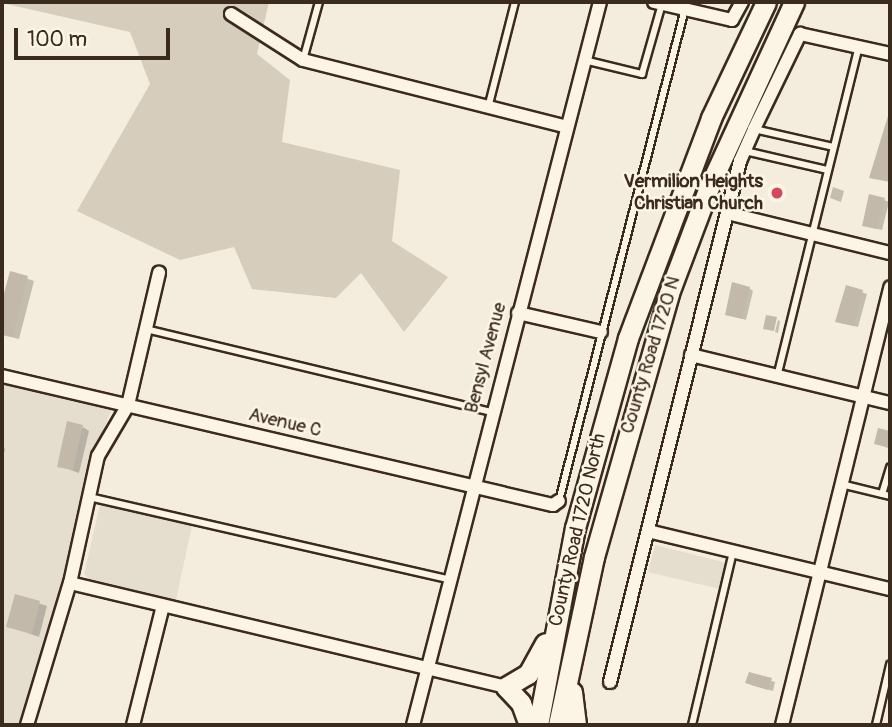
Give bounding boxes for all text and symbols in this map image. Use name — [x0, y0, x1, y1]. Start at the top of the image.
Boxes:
scale bar — [18, 14, 173, 58]
text: 100 m — [27, 26, 87, 53]
place label: Vermilion Heights Christian Church — [624, 171, 763, 215]
marker: Vermilion Heights Christian Church — [769, 185, 785, 201]
street label: County Road 1720 N — [616, 274, 686, 436]
street label: Bensyl Avenue — [460, 300, 512, 416]
street label: Avenue C — [246, 404, 324, 442]
street label: County Road 1720 North — [545, 431, 611, 629]

